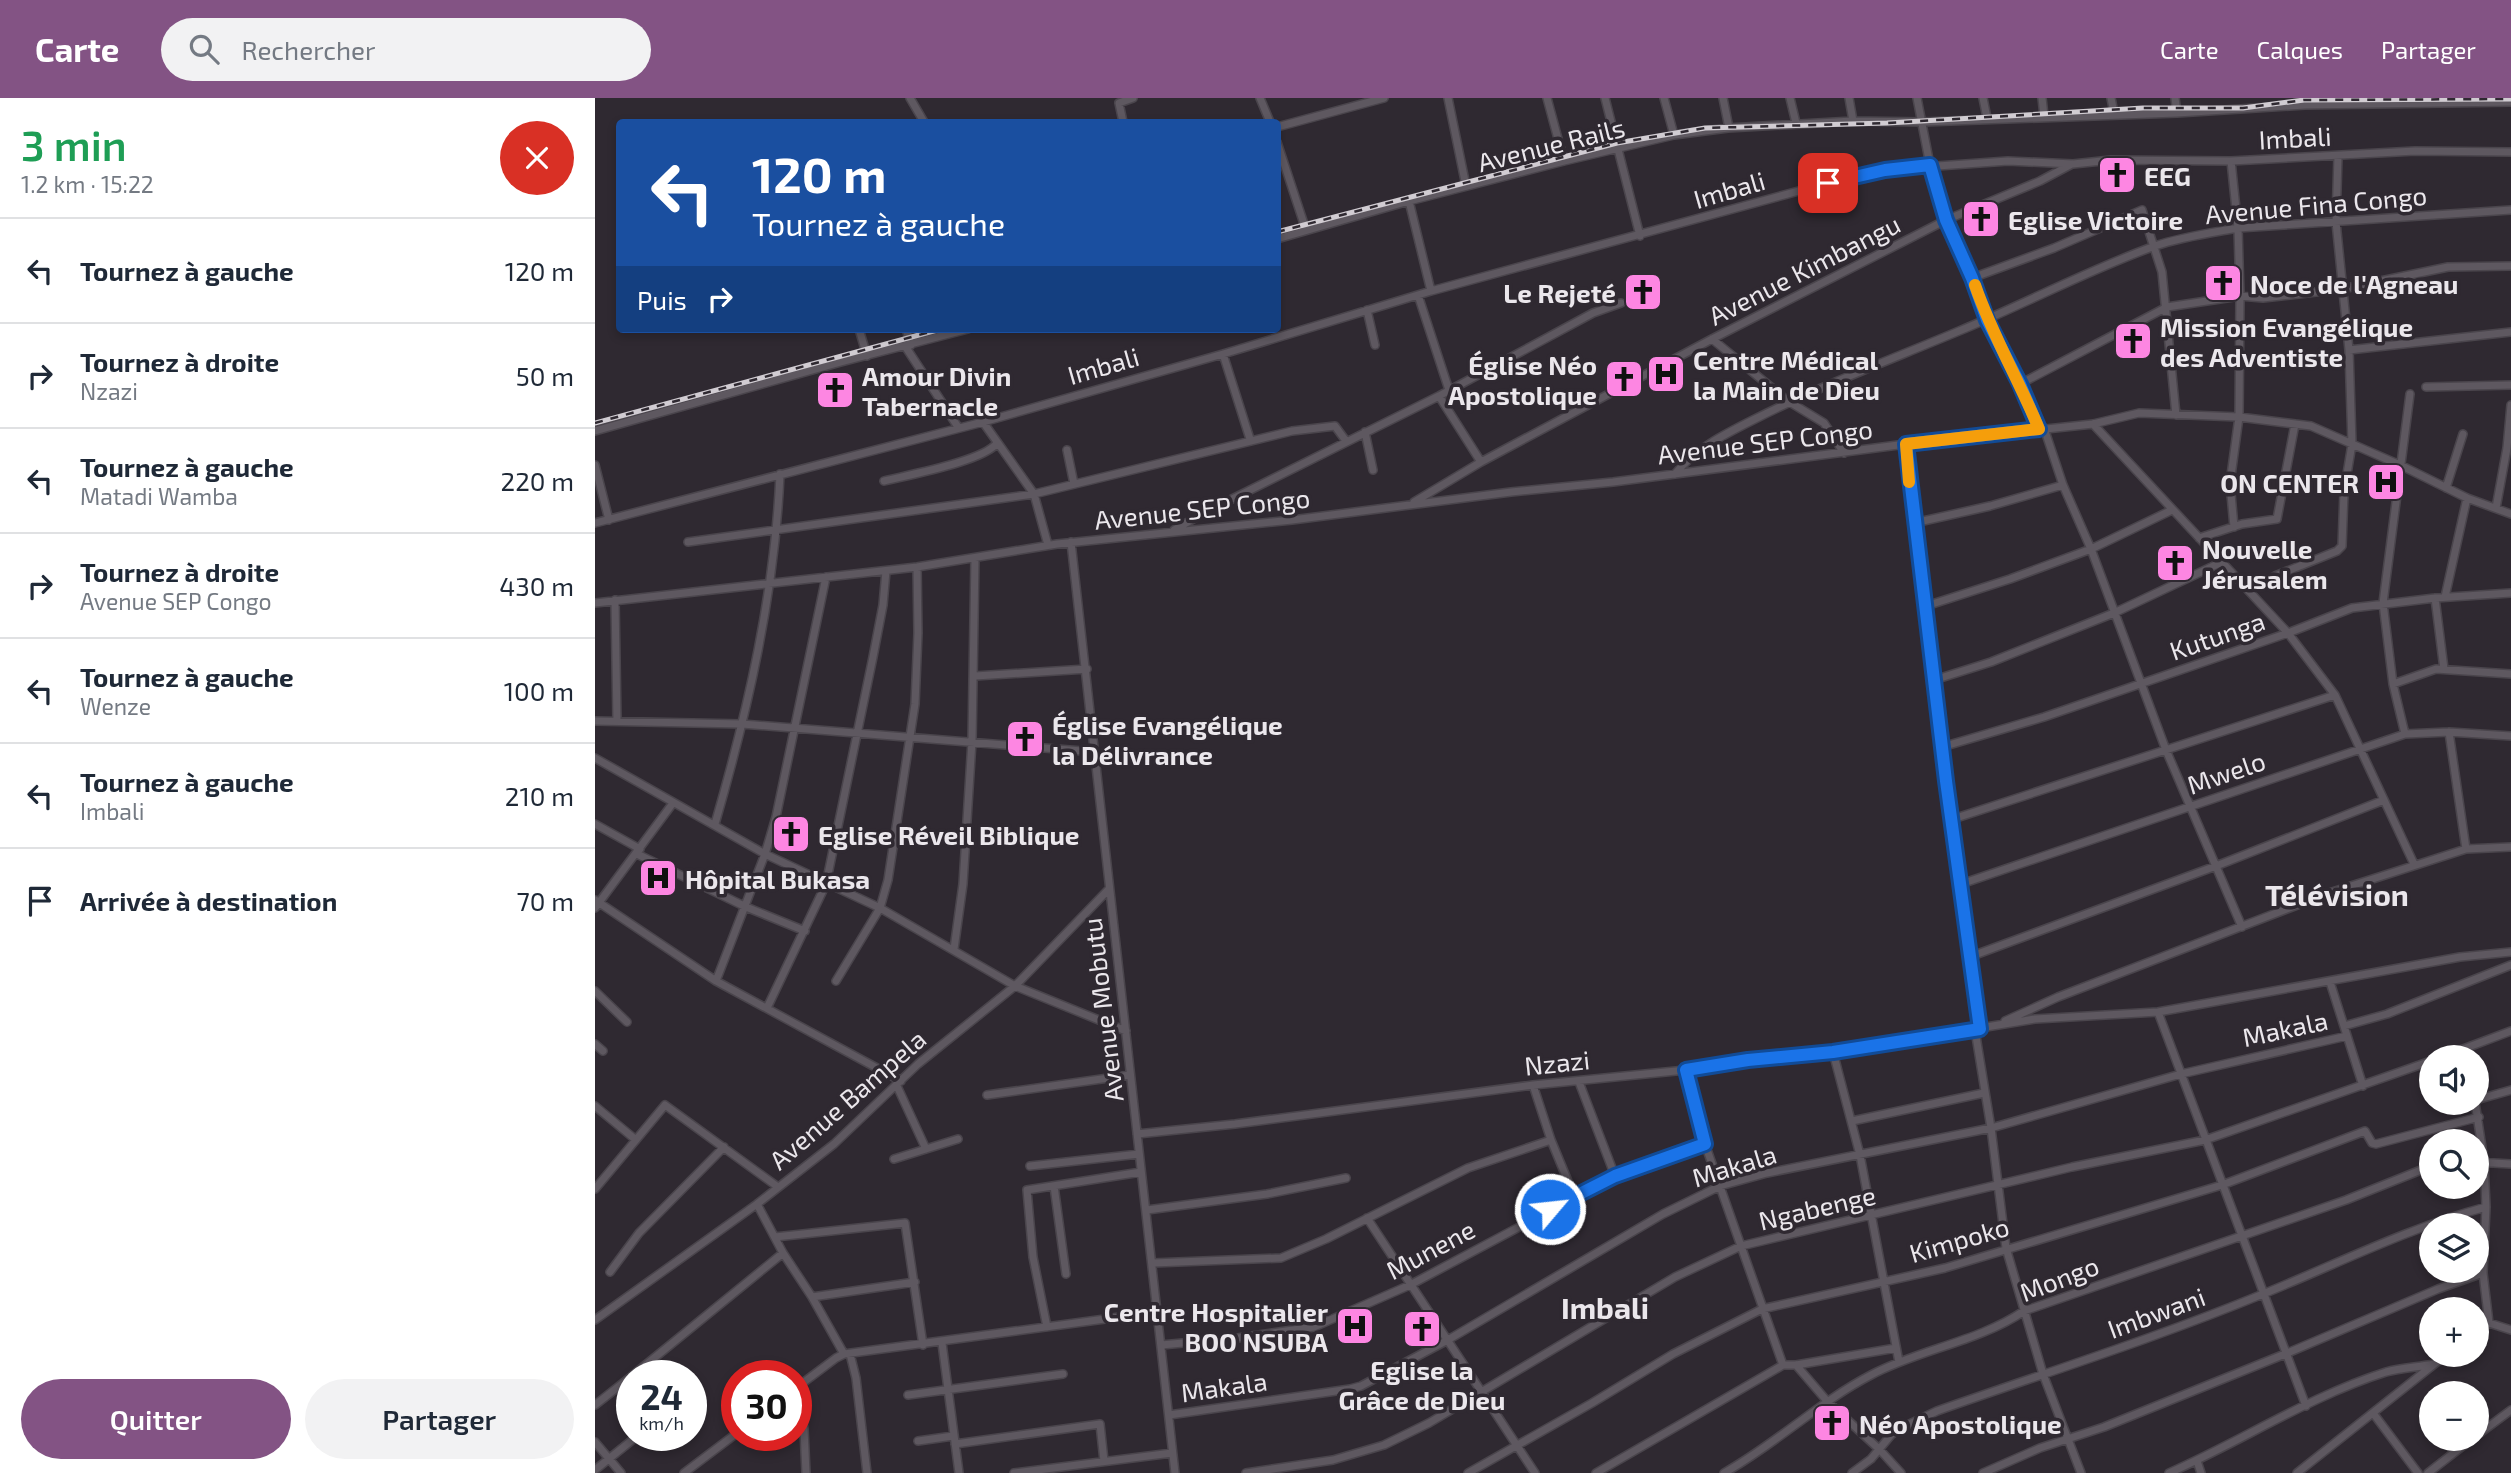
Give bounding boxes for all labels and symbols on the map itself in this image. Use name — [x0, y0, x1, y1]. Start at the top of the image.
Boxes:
street label: Avenue Rails — [1474, 111, 1628, 177]
street label: Imbali — [2258, 120, 2332, 154]
pin — [1798, 153, 1858, 213]
church icon: EEG — [2096, 154, 2138, 196]
place label: EEG — [2144, 160, 2191, 191]
street label: Imbali — [1690, 164, 1768, 214]
street label: Avenue Fina Congo — [2204, 179, 2428, 229]
church icon: Eglise Victoire — [1960, 198, 2002, 240]
place label: Eglise Victoire — [2008, 204, 2183, 235]
street label: Avenue Kimbangu — [1703, 207, 1905, 331]
church icon: Noce de l'Agneau — [2202, 262, 2244, 304]
place label: Noce de l'Agneau — [2250, 268, 2459, 299]
church icon: Le Rejeté — [1622, 271, 1664, 313]
place label: Le Rejeté — [1503, 277, 1616, 308]
place label: Mission Evangélique des Adventiste — [2160, 311, 2413, 372]
church icon: Mission Evangélique des Adventiste — [2112, 320, 2154, 362]
street label: Imbali — [1064, 340, 1142, 390]
place label: Centre Médical la Main de Dieu — [1693, 344, 1880, 405]
place label: Église Néo Apostolique — [1448, 349, 1597, 410]
hospital icon: Centre Médical la Main de Dieu — [1645, 353, 1687, 395]
church icon: Église Néo Apostolique — [1603, 358, 1645, 400]
place label: Amour Divin Tabernacle — [862, 360, 1011, 421]
church icon: Amour Divin Tabernacle — [814, 369, 856, 411]
street label: Avenue SEP Congo — [1656, 412, 1874, 470]
hospital icon: ON CENTER — [2365, 461, 2407, 503]
place label: ON CENTER — [2220, 467, 2359, 498]
street label: Avenue SEP Congo — [1093, 481, 1311, 535]
place label: Nouvelle Jérusalem — [2202, 533, 2328, 594]
church icon: Nouvelle Jérusalem — [2154, 542, 2196, 584]
street label: Kutunga — [2165, 604, 2269, 666]
place label: Église Evangélique la Délivrance — [1052, 709, 1283, 770]
church icon: Église Evangélique la Délivrance — [1004, 718, 1046, 760]
street label: Mwelo — [2183, 744, 2269, 800]
church icon: Eglise Réveil Biblique — [770, 813, 812, 855]
place label: Eglise Réveil Biblique — [818, 819, 1080, 850]
hospital icon: Hôpital Bukasa — [637, 857, 679, 899]
place label: Hôpital Bukasa — [685, 863, 870, 894]
district label: Télévision — [2265, 876, 2409, 912]
street label: Avenue Mobutu — [1075, 916, 1129, 1104]
street label: Makala — [2239, 1004, 2331, 1052]
street label: Avenue Bampela — [762, 1023, 932, 1175]
street label: Nzazi — [1523, 1043, 1591, 1081]
street label: Makala — [1688, 1138, 1780, 1192]
position arrow — [1513, 1172, 1587, 1246]
street label: Ngabenge — [1755, 1178, 1879, 1236]
street label: Kimpoko — [1906, 1210, 2012, 1268]
street label: Munene — [1380, 1213, 1480, 1285]
street label: Mongo — [2015, 1249, 2103, 1307]
street label: Imbwani — [2103, 1280, 2209, 1344]
district label: Imbali — [1561, 1289, 1649, 1325]
place label: Centre Hospitalier BOO NSUBA — [1104, 1296, 1328, 1357]
hospital icon: Centre Hospitalier BOO NSUBA — [1334, 1305, 1376, 1347]
church icon: Eglise la Grâce de Dieu — [1401, 1308, 1443, 1350]
place label: Eglise la Grâce de Dieu — [1339, 1354, 1505, 1415]
speed limit sign: 30 — [721, 1360, 812, 1451]
street label: Makala — [1179, 1365, 1269, 1407]
church icon: Néo Apostolique — [1811, 1402, 1853, 1444]
place label: Néo Apostolique — [1859, 1408, 2062, 1439]

